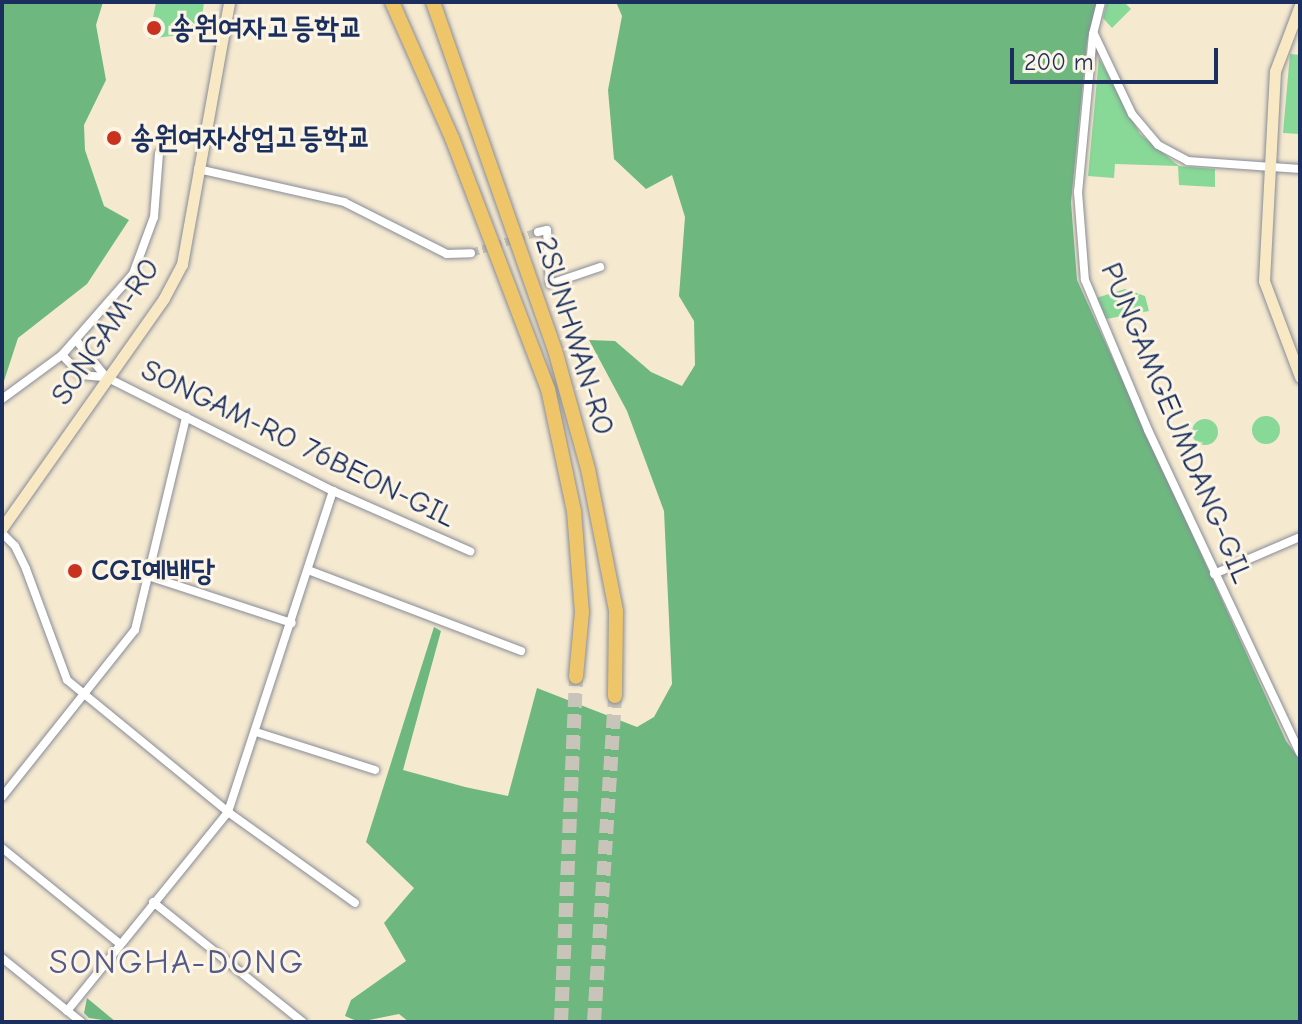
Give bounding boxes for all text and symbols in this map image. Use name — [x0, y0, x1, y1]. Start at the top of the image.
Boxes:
place label: 송원여자고등학교 — [170, 10, 363, 46]
marker: 송원여자고등학교 — [145, 19, 163, 37]
scale bar — [1014, 32, 1222, 82]
text: 200 m — [1024, 48, 1094, 76]
place label: 송원여자상업고등학교 — [130, 120, 371, 156]
marker: 송원여자상업고등학교 — [105, 129, 123, 147]
street label: 2SUNHWAN-RO — [527, 233, 621, 439]
street label: SONGAM-RO — [44, 252, 168, 412]
street label: PUNGAMGEUMDANG-GIL — [1092, 257, 1260, 589]
street label: SONGAM-RO 76BEON-GIL — [135, 352, 461, 536]
place label: CGI예배당 — [91, 553, 215, 589]
marker: CGI예배당 — [66, 562, 84, 580]
district label: SONGHA-DONG — [49, 943, 305, 983]

